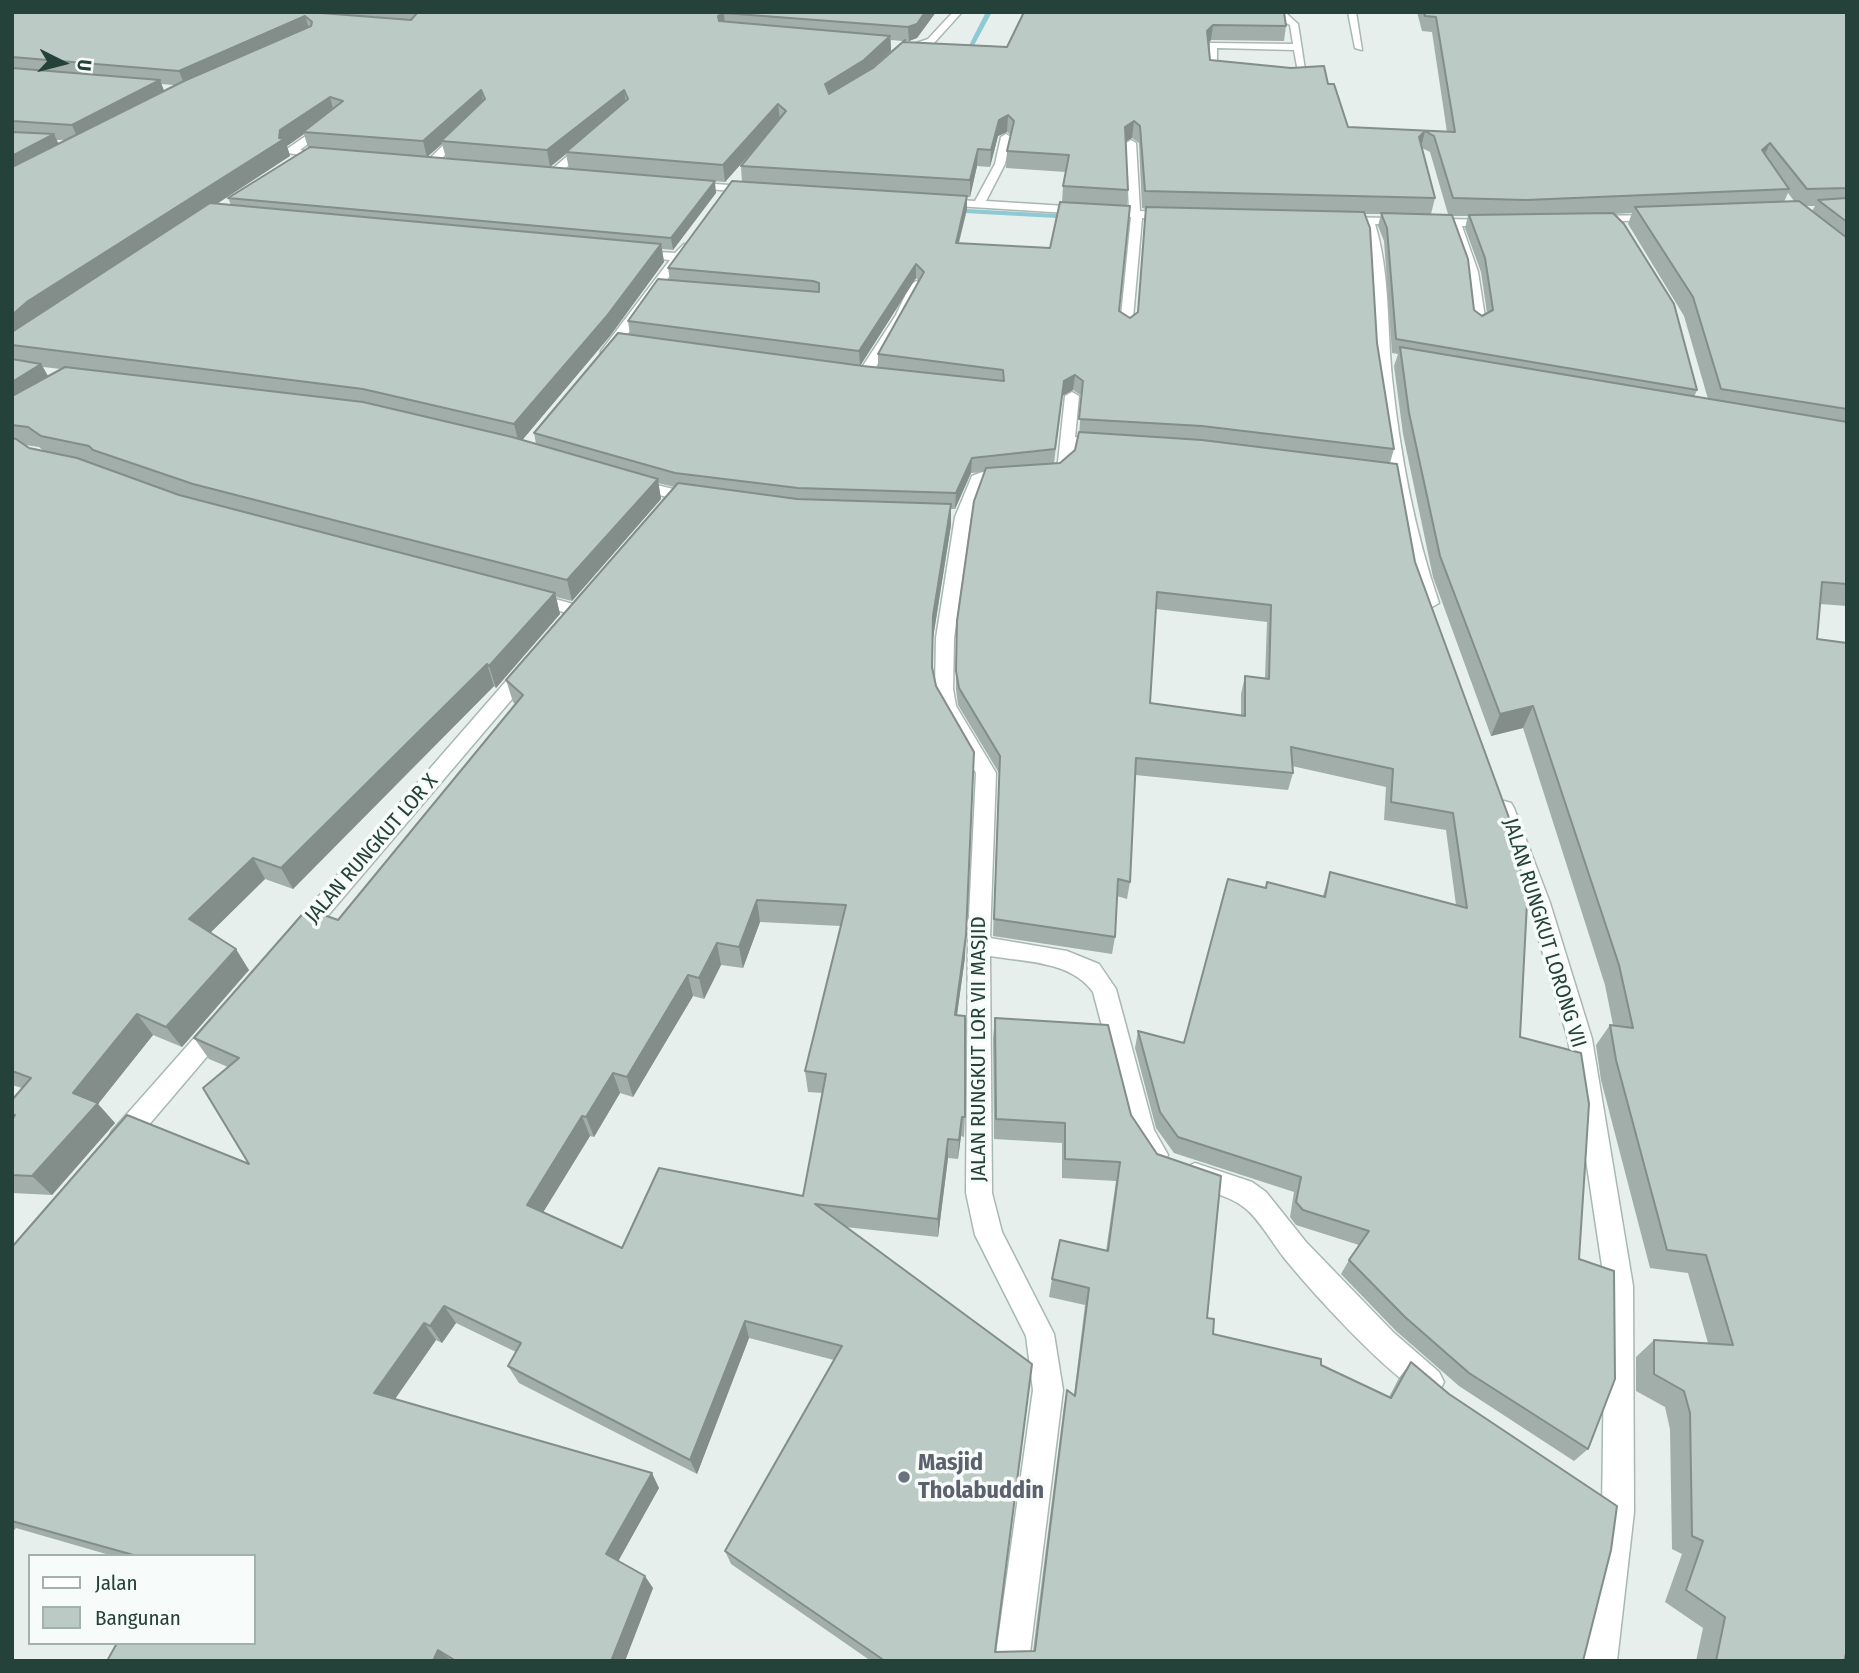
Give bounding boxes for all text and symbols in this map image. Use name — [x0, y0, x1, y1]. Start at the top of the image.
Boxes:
north arrow — [28, 28, 98, 98]
text: U — [72, 58, 96, 72]
street label: JALAN RUNGKUT LOR X — [300, 769, 444, 929]
street label: JALAN RUNGKUT LORONG VII — [1497, 815, 1591, 1051]
street label: JALAN RUNGKUT LOR VII MASJID — [966, 916, 992, 1182]
place label: Masjid Tholabuddin — [918, 1449, 1044, 1505]
marker: Masjid Tholabuddin — [896, 1469, 912, 1485]
legend — [28, 1554, 256, 1645]
text: Jalan — [95, 1570, 138, 1596]
text: Bangunan — [95, 1605, 181, 1631]

